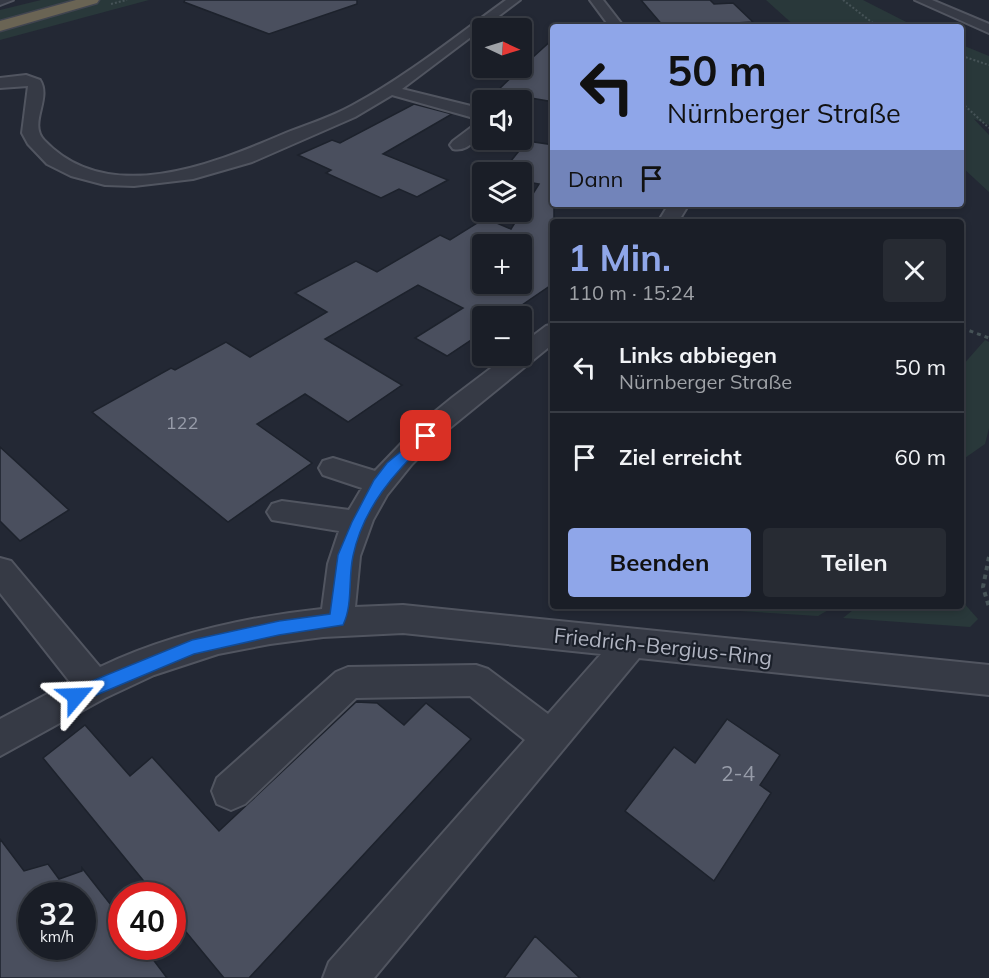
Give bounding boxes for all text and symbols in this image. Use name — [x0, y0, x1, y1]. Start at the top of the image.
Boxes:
north arrow — [472, 18, 532, 78]
map controls — [472, 18, 532, 366]
text: 50 m — [667, 44, 767, 97]
icon: left — [568, 48, 646, 126]
button: sound — [472, 90, 532, 150]
text: Nürnberger Straße — [667, 96, 901, 130]
button: layers — [472, 162, 532, 222]
icon: arrive — [635, 162, 668, 195]
text: Dann — [568, 165, 623, 193]
button: + — [472, 234, 532, 294]
text: 1 Min. — [568, 235, 671, 280]
button: close — [883, 239, 946, 302]
text: 110 m · 15:24 — [568, 280, 694, 305]
button: − — [472, 306, 532, 366]
text: Links abbiegen — [619, 341, 777, 369]
icon: left — [568, 351, 601, 384]
text: 50 m — [895, 353, 946, 381]
text: Nürnberger Straße — [619, 369, 792, 394]
pin — [400, 410, 451, 461]
house number: 122 — [166, 411, 198, 434]
icon: arrive — [409, 419, 442, 452]
icon: arrive — [568, 441, 601, 474]
text: Ziel erreicht — [619, 443, 742, 471]
text: 60 m — [895, 443, 946, 471]
button: Beenden — [568, 528, 751, 597]
button: Teilen — [763, 528, 946, 597]
street label: Friedrich-Bergius-Ring — [553, 622, 774, 670]
position arrow — [44, 664, 108, 728]
house number: 2-4 — [721, 760, 755, 786]
speed limit sign: 40 — [108, 882, 186, 960]
text: 32 — [39, 895, 75, 933]
text: km/h — [40, 927, 74, 946]

